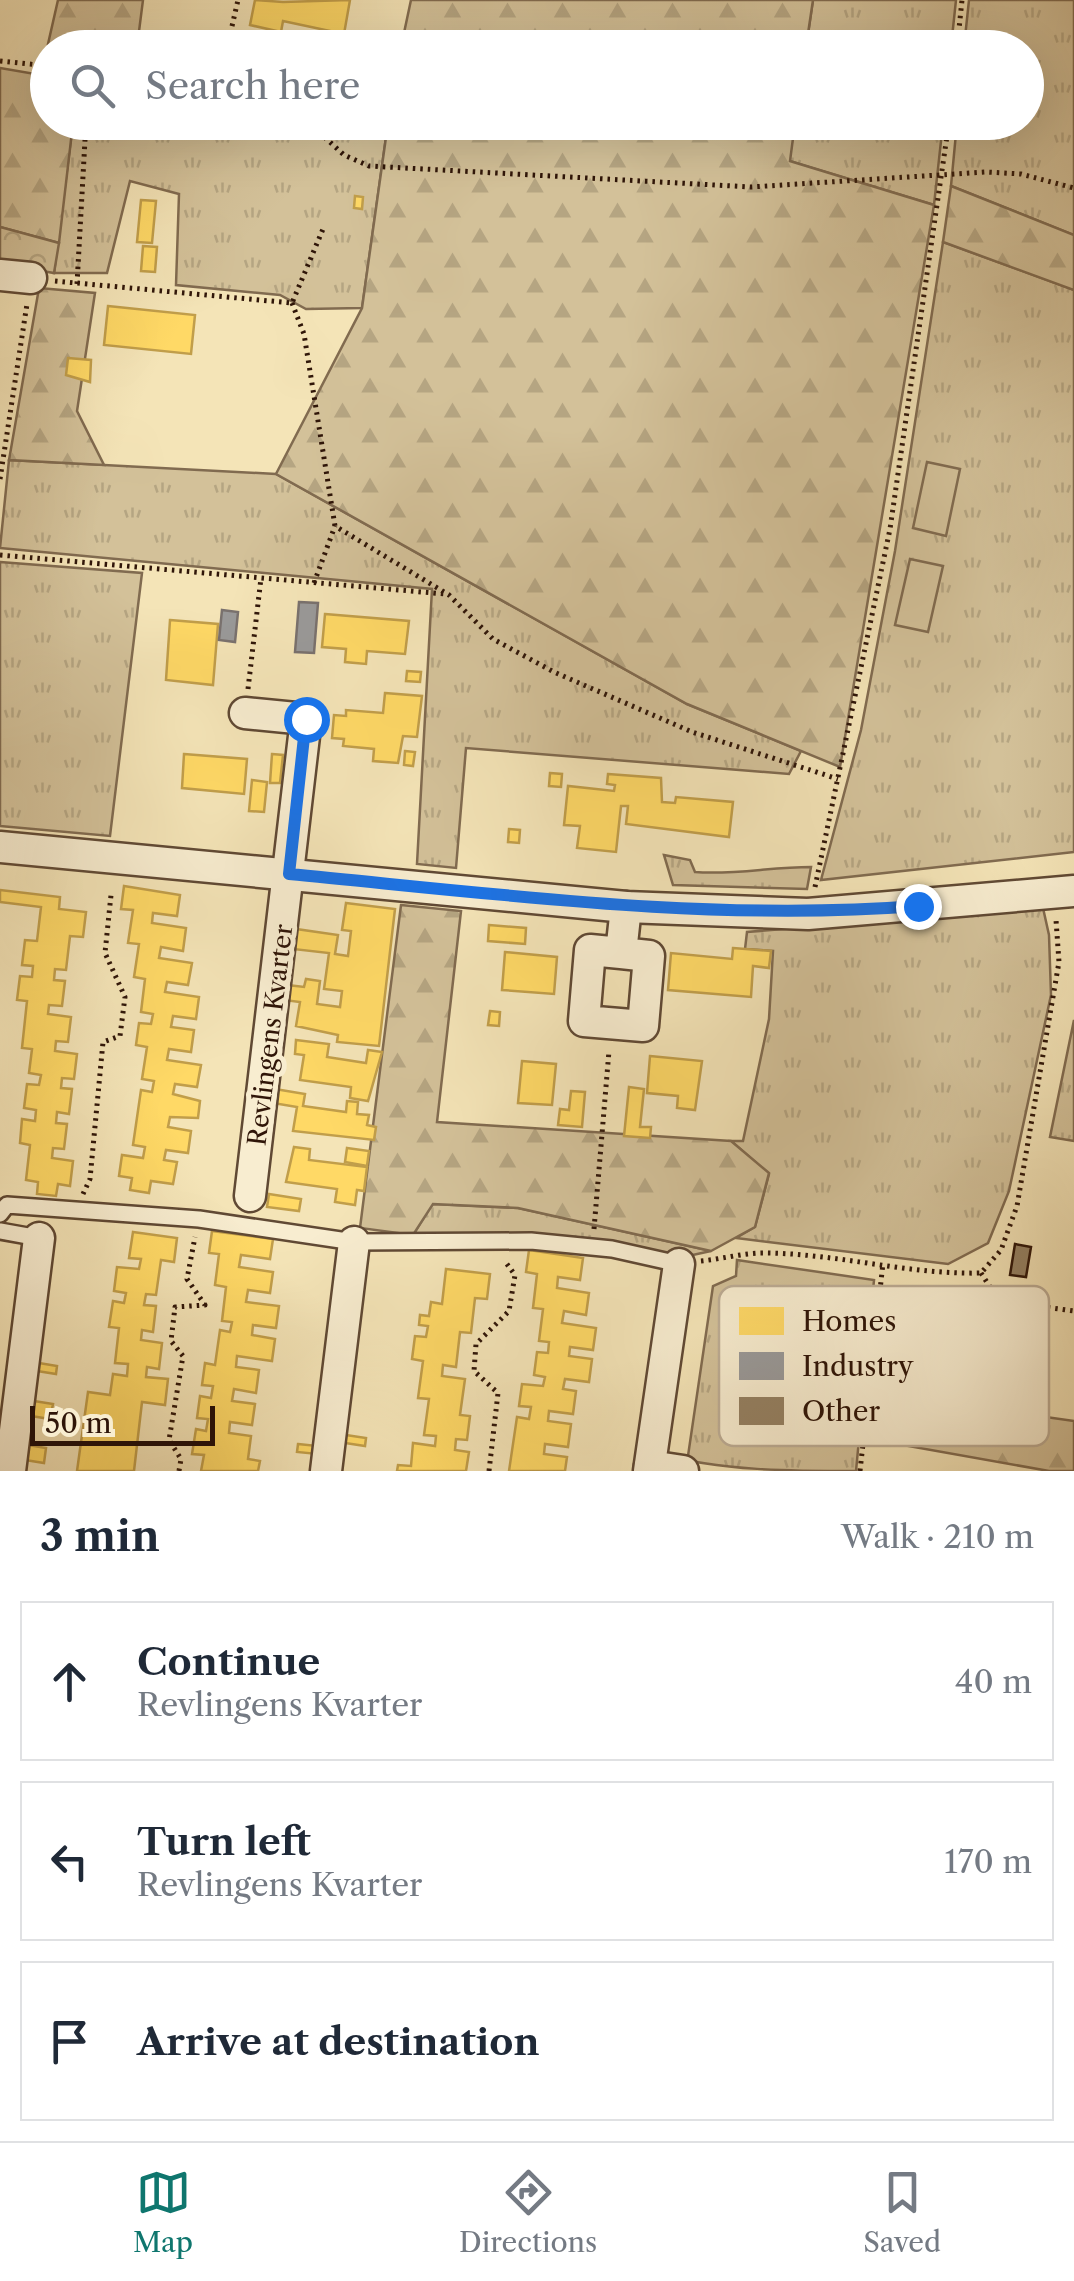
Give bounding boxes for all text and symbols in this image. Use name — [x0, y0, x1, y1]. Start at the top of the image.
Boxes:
search box — [30, 30, 1044, 140]
icon: search — [65, 58, 120, 113]
text: Search here — [145, 62, 360, 109]
route start — [284, 697, 330, 743]
route end — [896, 884, 942, 930]
street label: Revlingens Kvarter — [242, 922, 300, 1148]
legend — [719, 1286, 1049, 1446]
text: Homes — [802, 1304, 896, 1338]
text: Industry — [802, 1349, 914, 1383]
text: Other — [802, 1394, 880, 1428]
scale bar — [30, 1401, 215, 1446]
text: 50 m — [45, 1406, 112, 1440]
text: 3 min — [40, 1510, 160, 1562]
text: Walk · 210 m — [841, 1517, 1034, 1556]
text: Continue — [137, 1638, 320, 1685]
icon: ahead — [42, 1654, 97, 1709]
text: 40 m — [955, 1662, 1032, 1701]
text: Revlingens Kvarter — [137, 1685, 423, 1724]
text: Turn left — [137, 1818, 311, 1865]
icon: left — [42, 1834, 97, 1889]
text: 170 m — [944, 1842, 1032, 1881]
text: Revlingens Kvarter — [137, 1865, 423, 1904]
icon: arrive — [42, 2014, 97, 2069]
text: Arrive at destination — [137, 2018, 540, 2065]
tab: Map — [133, 2165, 193, 2259]
tab: Directions — [459, 2165, 597, 2259]
tab: Saved — [863, 2165, 941, 2259]

